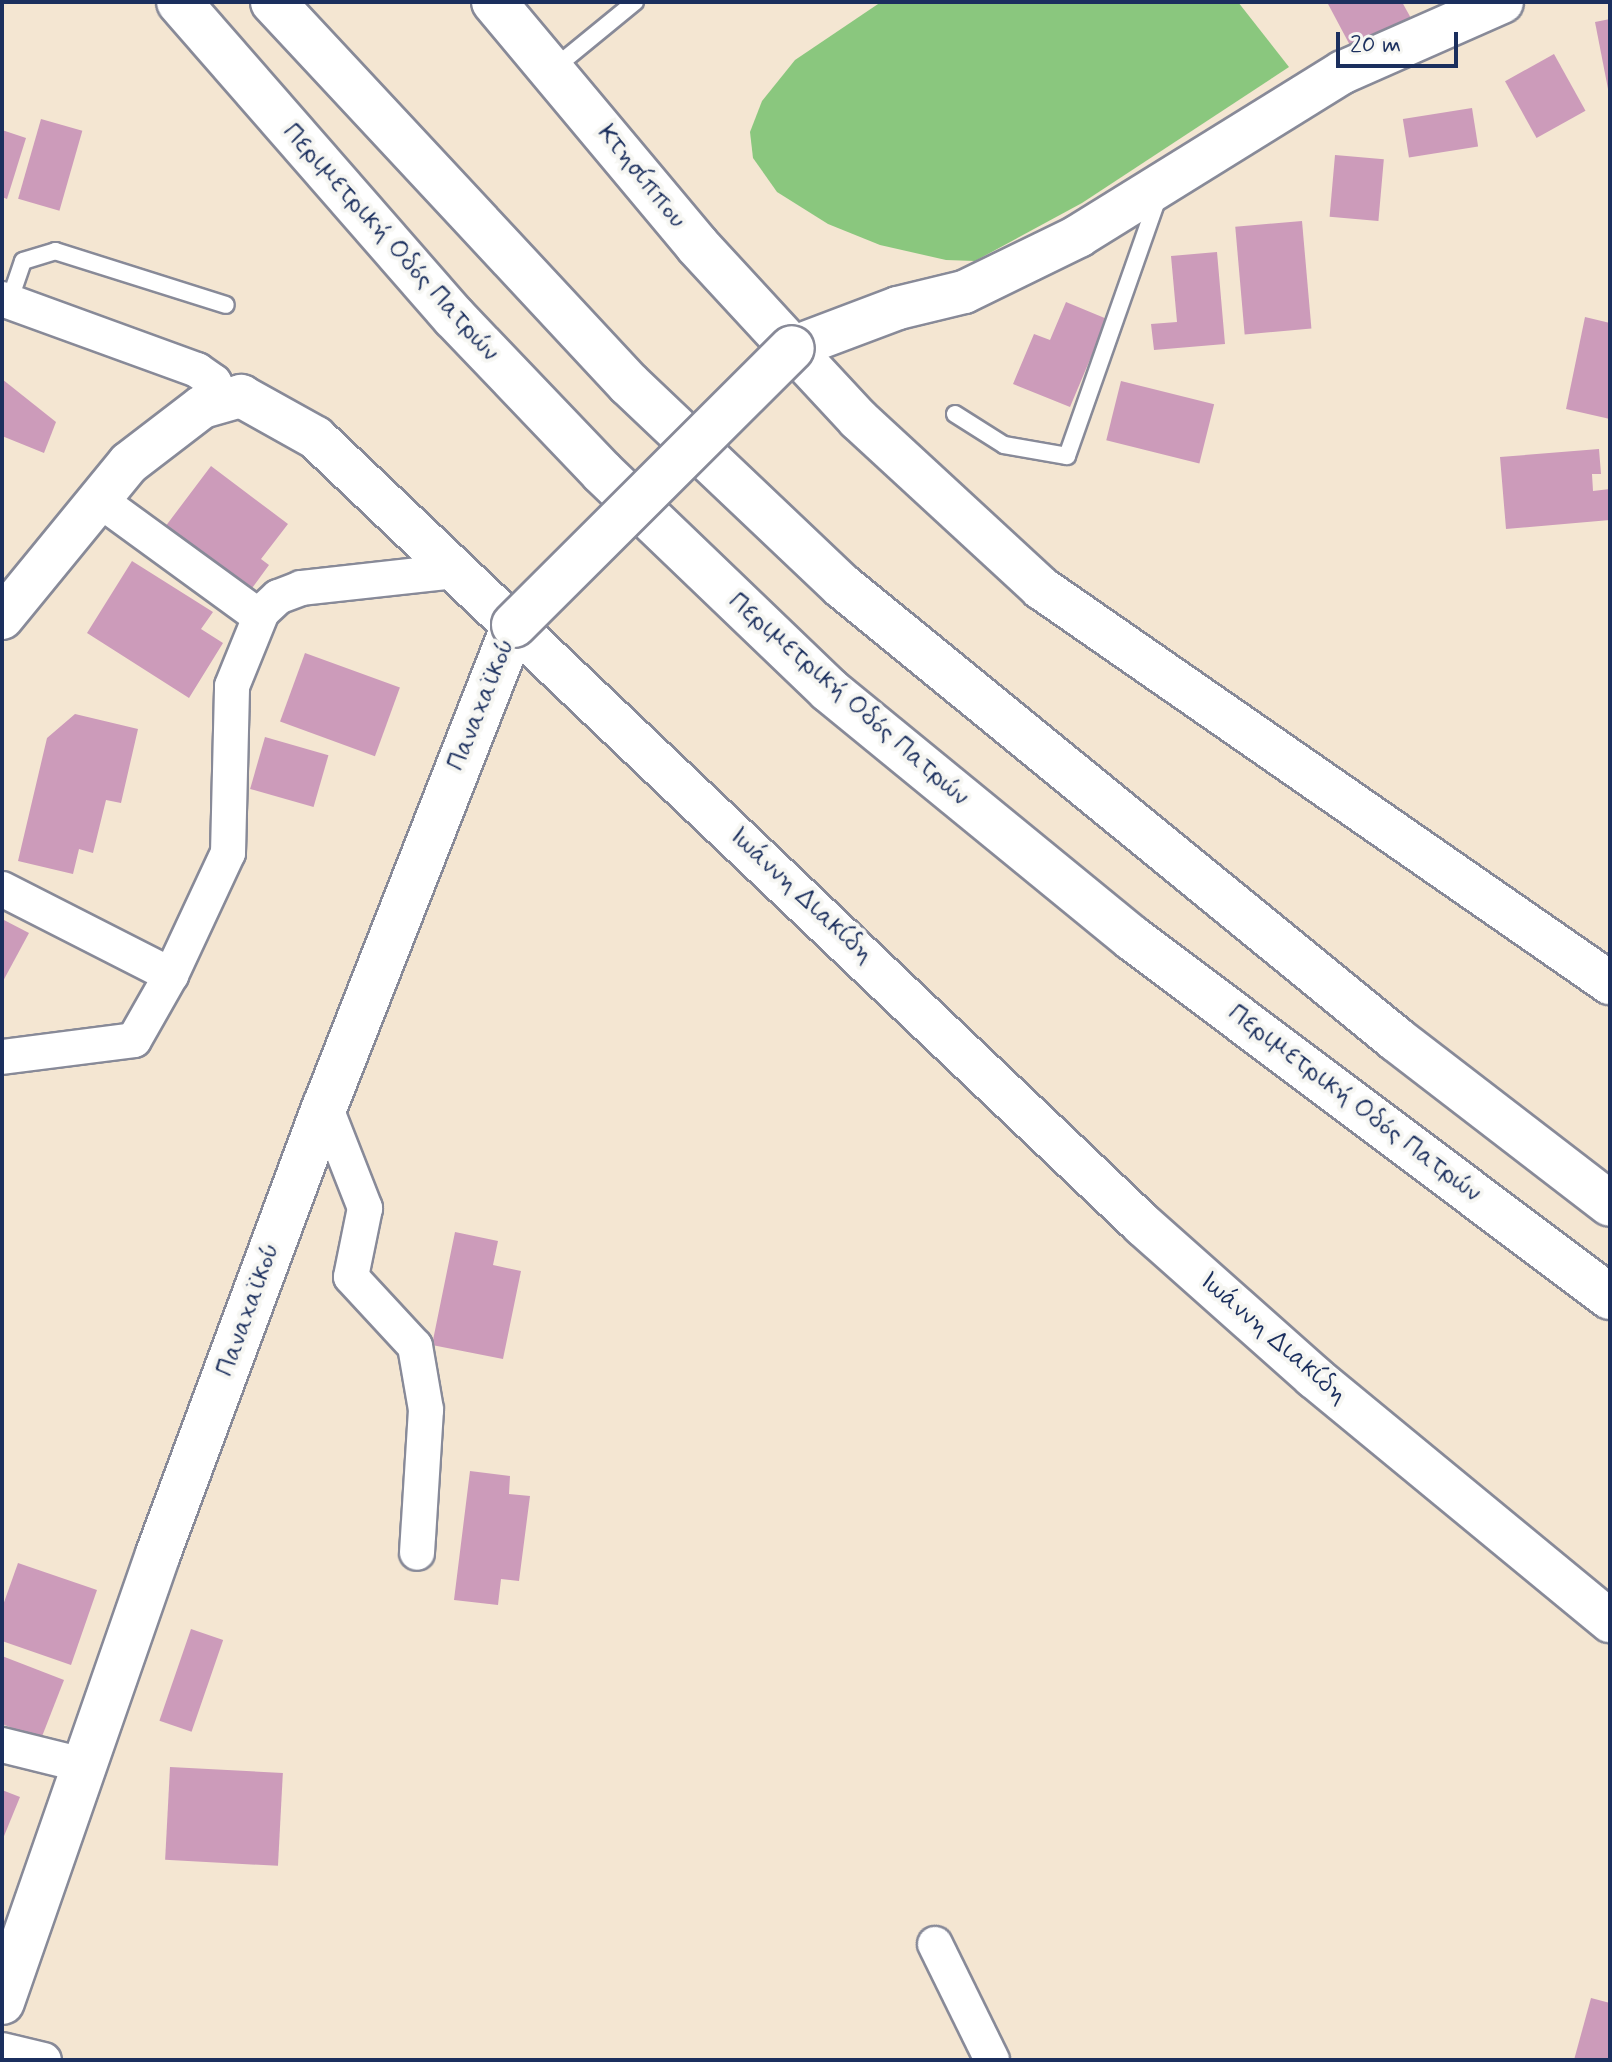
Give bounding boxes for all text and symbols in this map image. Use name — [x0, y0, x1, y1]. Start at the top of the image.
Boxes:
scale bar — [1340, 16, 1462, 66]
text: 20 m — [1350, 30, 1401, 61]
street label: Περιμετρική Οδός Πατρών — [275, 118, 505, 368]
street label: Κτησίππου — [590, 119, 692, 235]
street label: Περιμετρική Οδός Πατρών — [721, 587, 975, 813]
street label: Παναχαϊκού — [441, 634, 523, 776]
street label: Ιωάννη Διακίδη — [722, 821, 880, 971]
street label: Περιμετρική Οδός Πατρών — [1221, 998, 1487, 1210]
street label: Παναχαϊκού — [210, 1239, 288, 1381]
street label: Ιωάννη Διακίδη — [1193, 1266, 1353, 1412]

